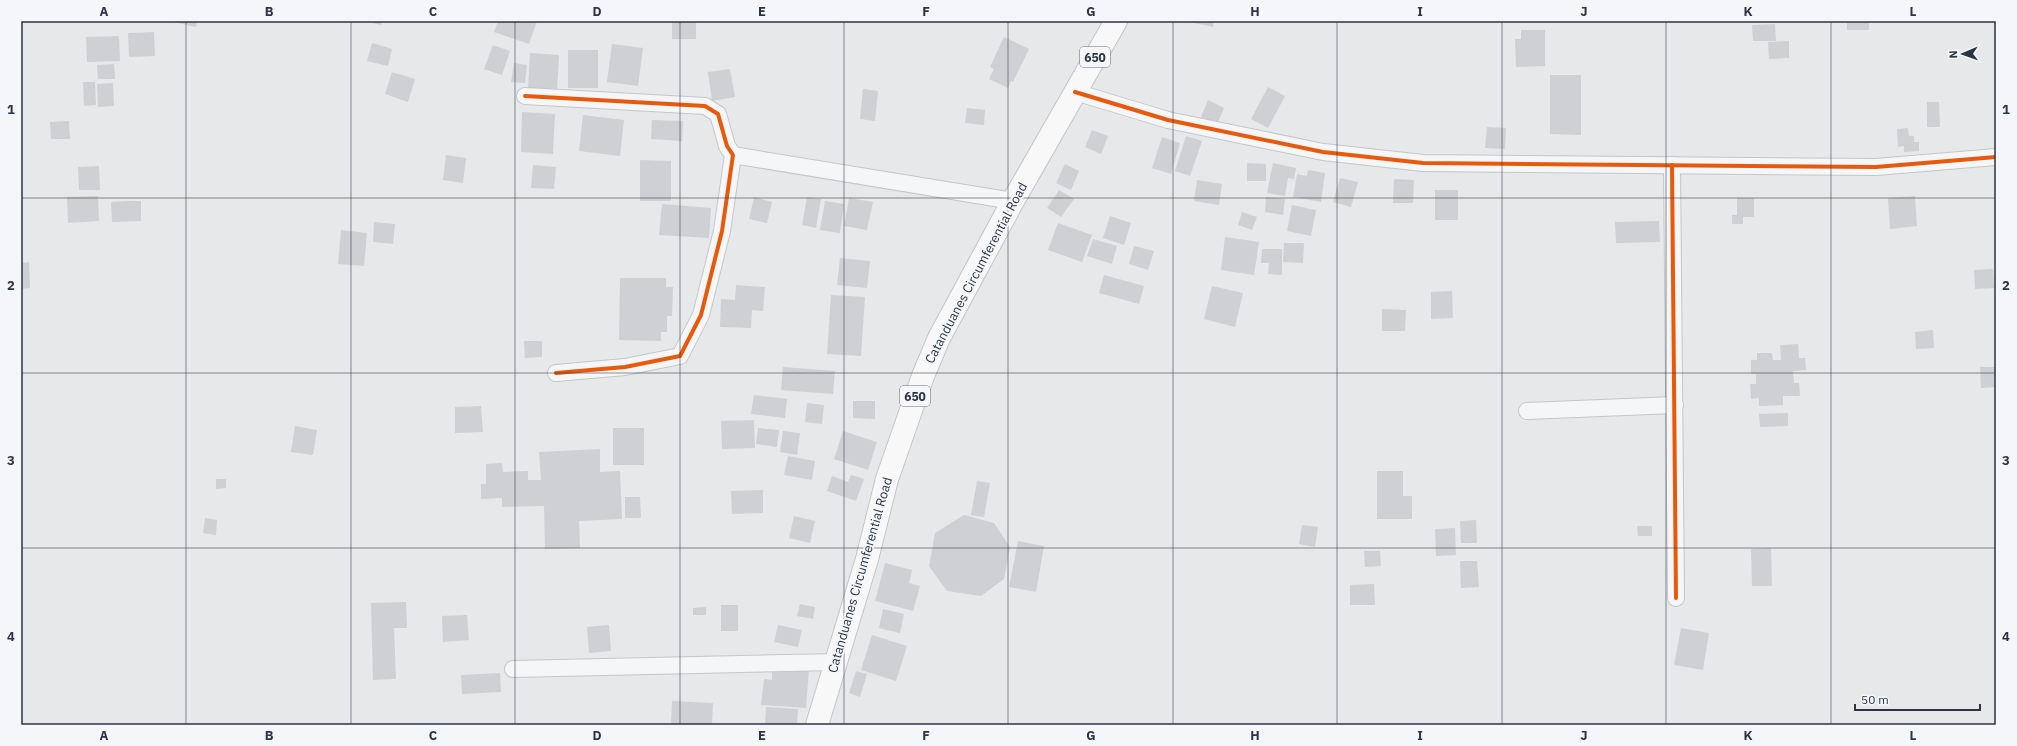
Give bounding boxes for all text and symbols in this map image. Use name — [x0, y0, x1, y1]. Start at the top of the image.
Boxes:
text: A — [100, 3, 109, 20]
text: B — [265, 3, 274, 20]
text: C — [429, 3, 438, 20]
text: D — [592, 3, 602, 20]
text: E — [758, 3, 766, 20]
text: F — [922, 3, 930, 20]
text: G — [1086, 3, 1096, 20]
text: H — [1250, 3, 1260, 20]
text: I — [1417, 3, 1423, 20]
text: J — [1580, 3, 1588, 20]
text: K — [1743, 3, 1753, 20]
text: L — [1910, 3, 1917, 20]
north arrow — [1943, 34, 1983, 74]
road number: 650 — [1080, 47, 1110, 67]
text: N — [1946, 50, 1960, 59]
text: 1 — [7, 101, 15, 118]
text: 1 — [2002, 101, 2010, 118]
street label: Catanduanes Circumferential Road — [921, 179, 1031, 367]
text: 2 — [7, 277, 15, 294]
text: 2 — [2002, 277, 2010, 294]
road number: 650 — [900, 386, 930, 406]
text: 3 — [7, 452, 15, 469]
text: 3 — [2002, 452, 2010, 469]
street label: Catanduanes Circumferential Road — [824, 475, 896, 675]
text: 4 — [7, 628, 15, 645]
text: 4 — [2002, 628, 2010, 645]
scale bar — [1855, 686, 1980, 712]
text: 50 m — [1861, 692, 1889, 707]
text: A — [100, 727, 109, 744]
text: B — [265, 727, 274, 744]
text: C — [429, 727, 438, 744]
text: D — [592, 727, 602, 744]
text: E — [758, 727, 766, 744]
text: F — [922, 727, 930, 744]
text: G — [1086, 727, 1096, 744]
text: H — [1250, 727, 1260, 744]
text: I — [1417, 727, 1423, 744]
text: J — [1580, 727, 1588, 744]
text: K — [1743, 727, 1753, 744]
text: L — [1910, 727, 1917, 744]

